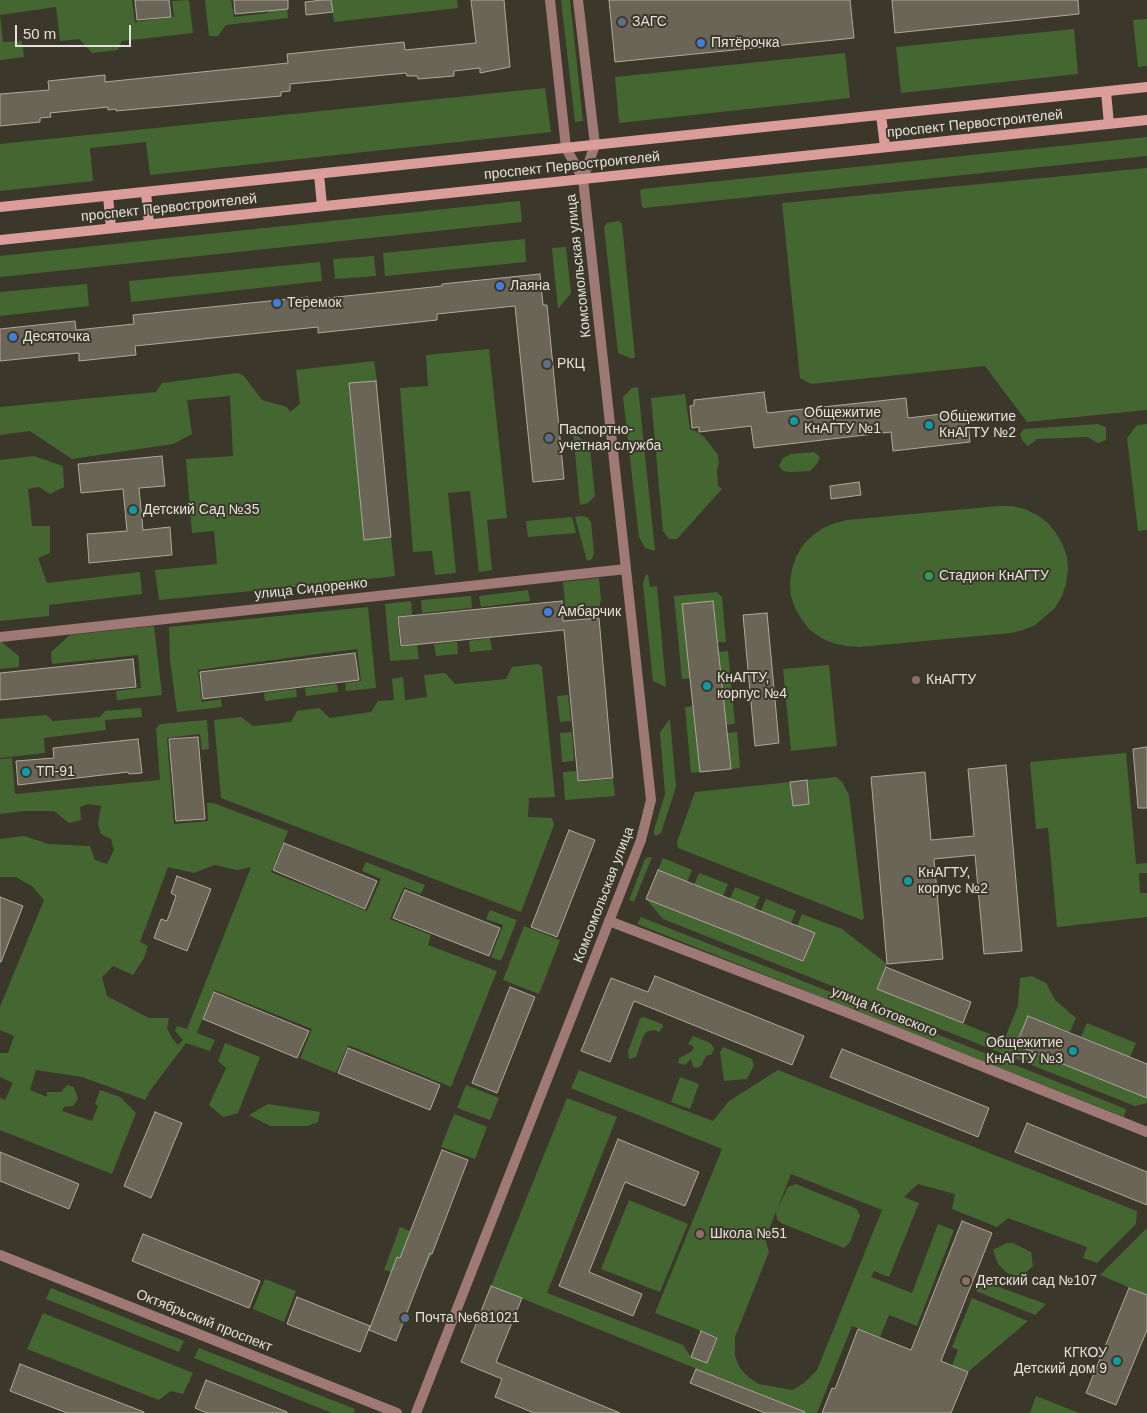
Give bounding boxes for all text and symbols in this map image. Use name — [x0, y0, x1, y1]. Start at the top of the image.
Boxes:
place label: ЗАГС — [632, 14, 667, 30]
scale bar — [18, 15, 134, 47]
marker: ЗАГС — [616, 16, 628, 28]
text: 50 m — [23, 25, 56, 42]
place label: Пятёрочка — [711, 35, 780, 51]
marker: Пятёрочка — [695, 37, 707, 49]
street label: проспект Первостроителей — [886, 106, 1064, 142]
street label: проспект Первостроителей — [483, 148, 661, 184]
street label: проспект Первостроителей — [80, 190, 258, 226]
street label: Комсомольская улица — [563, 193, 595, 339]
place label: Лаяна — [510, 278, 550, 294]
marker: Лаяна — [494, 280, 506, 292]
place label: Теремок — [287, 295, 342, 311]
marker: Теремок — [271, 297, 283, 309]
place label: Десяточка — [23, 329, 90, 345]
marker: Десяточка — [7, 331, 19, 343]
place label: РКЦ — [557, 356, 585, 372]
marker: РКЦ — [541, 358, 553, 370]
place label: Общежитие КнАГТУ №1 — [804, 405, 881, 438]
place label: Общежитие КнАГТУ №2 — [939, 409, 1016, 442]
marker: Общежитие КнАГТУ №1 — [788, 415, 800, 427]
marker: Общежитие КнАГТУ №2 — [923, 419, 935, 431]
place label: Паспортно- учетная служба — [559, 422, 661, 454]
marker: Паспортно- учетная служба — [543, 432, 555, 444]
place label: Детский Сад №35 — [143, 502, 259, 518]
marker: Детский Сад №35 — [127, 504, 139, 516]
place label: Стадион КнАГТУ — [939, 568, 1049, 584]
marker: Стадион КнАГТУ — [923, 570, 935, 582]
street label: улица Сидоренко — [254, 575, 368, 603]
place label: Амбарчик — [558, 604, 621, 620]
marker: Амбарчик — [542, 606, 554, 618]
place label: КнАГТУ, корпус №4 — [717, 670, 787, 702]
place label: КнАГТУ — [926, 672, 976, 688]
marker: КнАГТУ — [910, 674, 922, 686]
marker: КнАГТУ, корпус №4 — [701, 680, 713, 692]
place label: ТП-91 — [36, 764, 75, 780]
marker: ТП-91 — [20, 766, 32, 778]
street label: Комсомольская улица — [570, 825, 638, 965]
place label: КнАГТУ, корпус №2 — [918, 865, 988, 898]
marker: КнАГТУ, корпус №2 — [902, 875, 914, 887]
street label: улица Котовского — [828, 983, 940, 1041]
place label: Общежитие КнАГТУ №3 — [986, 1035, 1063, 1068]
marker: Общежитие КнАГТУ №3 — [1067, 1045, 1079, 1057]
place label: Школа №51 — [710, 1226, 787, 1242]
marker: Школа №51 — [694, 1228, 706, 1240]
place label: Детский сад №107 — [976, 1273, 1097, 1289]
marker: Детский сад №107 — [960, 1275, 972, 1287]
street label: Октябрьский проспект — [134, 1286, 274, 1356]
place label: Почта №681021 — [415, 1310, 520, 1326]
marker: Почта №681021 — [399, 1312, 411, 1324]
place label: КГКОУ Детский дом 9 — [1014, 1345, 1107, 1378]
marker: КГКОУ Детский дом 9 — [1111, 1355, 1123, 1367]

